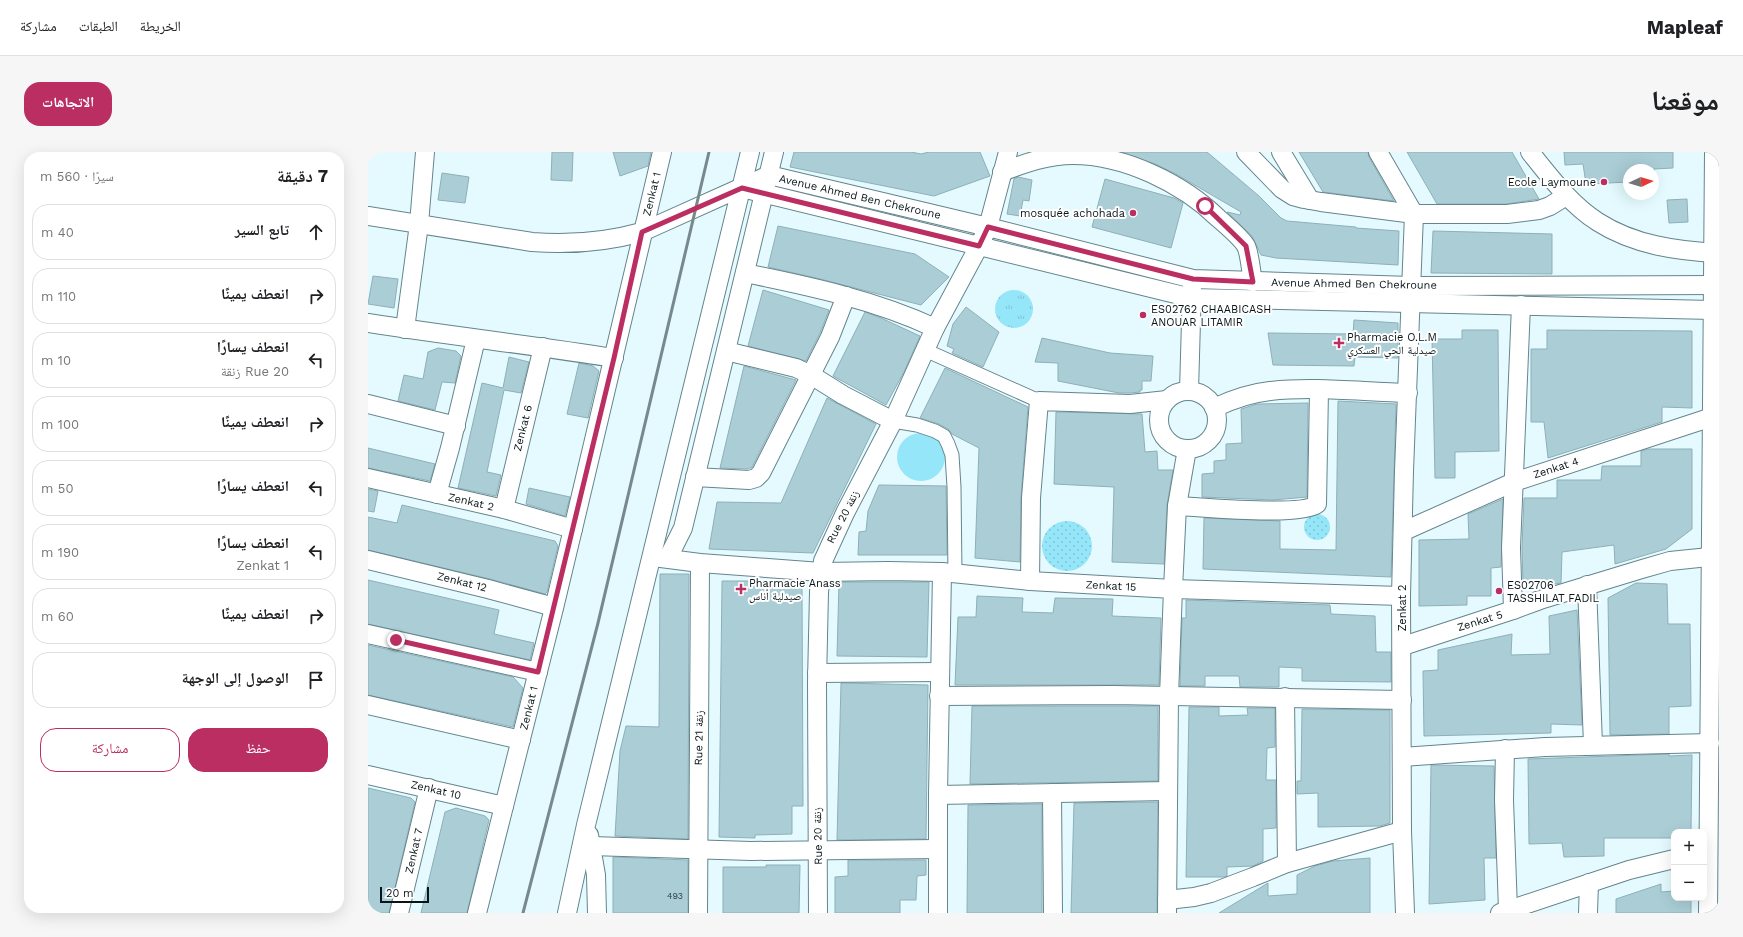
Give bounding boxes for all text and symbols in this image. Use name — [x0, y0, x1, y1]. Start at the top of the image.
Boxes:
text: Mapleaf — [1647, 16, 1723, 39]
text: مشاركة — [20, 18, 57, 34]
text: الطبقات — [79, 18, 118, 34]
text: الخريطة — [140, 18, 181, 34]
button: الاتجاهات — [24, 82, 112, 126]
text: موقعنا — [1651, 84, 1719, 117]
north arrow — [1623, 164, 1659, 200]
text: 7 دقيقة — [277, 166, 328, 186]
text: سيرًا · 560 m — [40, 169, 114, 184]
street label: Zenkat 1 — [640, 171, 664, 217]
street label: Avenue Ahmed Ben Chekroune — [778, 172, 942, 222]
place label: Ecole Laymoune — [1508, 176, 1596, 189]
marker: Ecole Laymoune — [1599, 177, 1609, 187]
route start — [1196, 197, 1214, 215]
place label: mosquée achohada — [1020, 207, 1125, 220]
marker: mosquée achohada — [1128, 208, 1138, 218]
text: تابع السير — [235, 221, 289, 239]
icon: ahead — [305, 221, 327, 243]
text: 40 m — [41, 225, 74, 240]
street label: Avenue Ahmed Ben Chekroune — [1271, 276, 1437, 292]
text: انعطف يمينًا — [221, 285, 289, 303]
icon: right — [305, 285, 327, 307]
text: 110 m — [41, 289, 76, 304]
place label: ES02762 CHAABICASH ANOUAR LITAMIR — [1151, 303, 1271, 329]
marker: ES02762 CHAABICASH ANOUAR LITAMIR — [1138, 310, 1148, 320]
place label: Pharmacie O.L.M صيدلية الحي العسكري — [1347, 331, 1437, 358]
text: انعطف يسارًا — [217, 338, 289, 356]
marker: Pharmacie O.L.M صيدلية الحي العسكري — [1334, 338, 1344, 348]
icon: left — [305, 349, 327, 371]
text: 10 m — [41, 353, 71, 368]
text: Rue 20 زنقة — [221, 364, 289, 379]
street label: Zenkat 6 — [511, 403, 535, 452]
text: انعطف يمينًا — [221, 413, 289, 431]
icon: right — [305, 413, 327, 435]
text: 100 m — [41, 417, 79, 432]
street label: Zenkat 4 — [1532, 454, 1581, 481]
text: انعطف يسارًا — [217, 477, 289, 495]
icon: left — [305, 477, 327, 499]
text: 50 m — [41, 481, 73, 496]
street label: Rue 20 زنقة — [824, 488, 862, 546]
street label: Zenkat 2 — [447, 490, 495, 514]
text: انعطف يسارًا — [217, 534, 289, 552]
icon: left — [305, 541, 327, 563]
text: 190 m — [41, 545, 79, 560]
text: Zenkat 1 — [237, 558, 289, 573]
street label: Zenkat 12 — [436, 570, 488, 594]
place label: Pharmacie Anass صيدلية أناس — [749, 577, 841, 603]
street label: Zenkat 15 — [1085, 578, 1137, 594]
place label: ES02706 TASSHILAT FADIL — [1507, 579, 1600, 605]
marker: Pharmacie Anass صيدلية أناس — [736, 584, 746, 594]
street label: Zenkat 2 — [1396, 585, 1409, 631]
marker: ES02706 TASSHILAT FADIL — [1494, 586, 1504, 596]
text: انعطف يمينًا — [221, 605, 289, 623]
icon: right — [305, 605, 327, 627]
street label: Zenkat 5 — [1456, 608, 1504, 634]
text: 60 m — [41, 609, 74, 624]
route end — [387, 631, 405, 649]
text: الوصول إلى الوجهة — [182, 669, 289, 687]
icon: arrive — [305, 669, 327, 691]
street label: Zenkat 1 — [517, 685, 541, 731]
street label: Rue 21 زنقة — [692, 710, 706, 766]
button: مشاركة — [40, 728, 180, 772]
button: حفظ — [188, 728, 328, 772]
street label: Zenkat 10 — [410, 778, 463, 802]
street label: Rue 20 زنقة — [811, 807, 825, 865]
street label: Zenkat 7 — [402, 827, 426, 875]
map controls — [1671, 829, 1707, 901]
button: + — [1671, 829, 1707, 865]
button: − — [1671, 865, 1707, 901]
scale bar — [380, 885, 429, 904]
text: 20 m — [386, 887, 414, 900]
house number: 493 — [667, 891, 683, 901]

